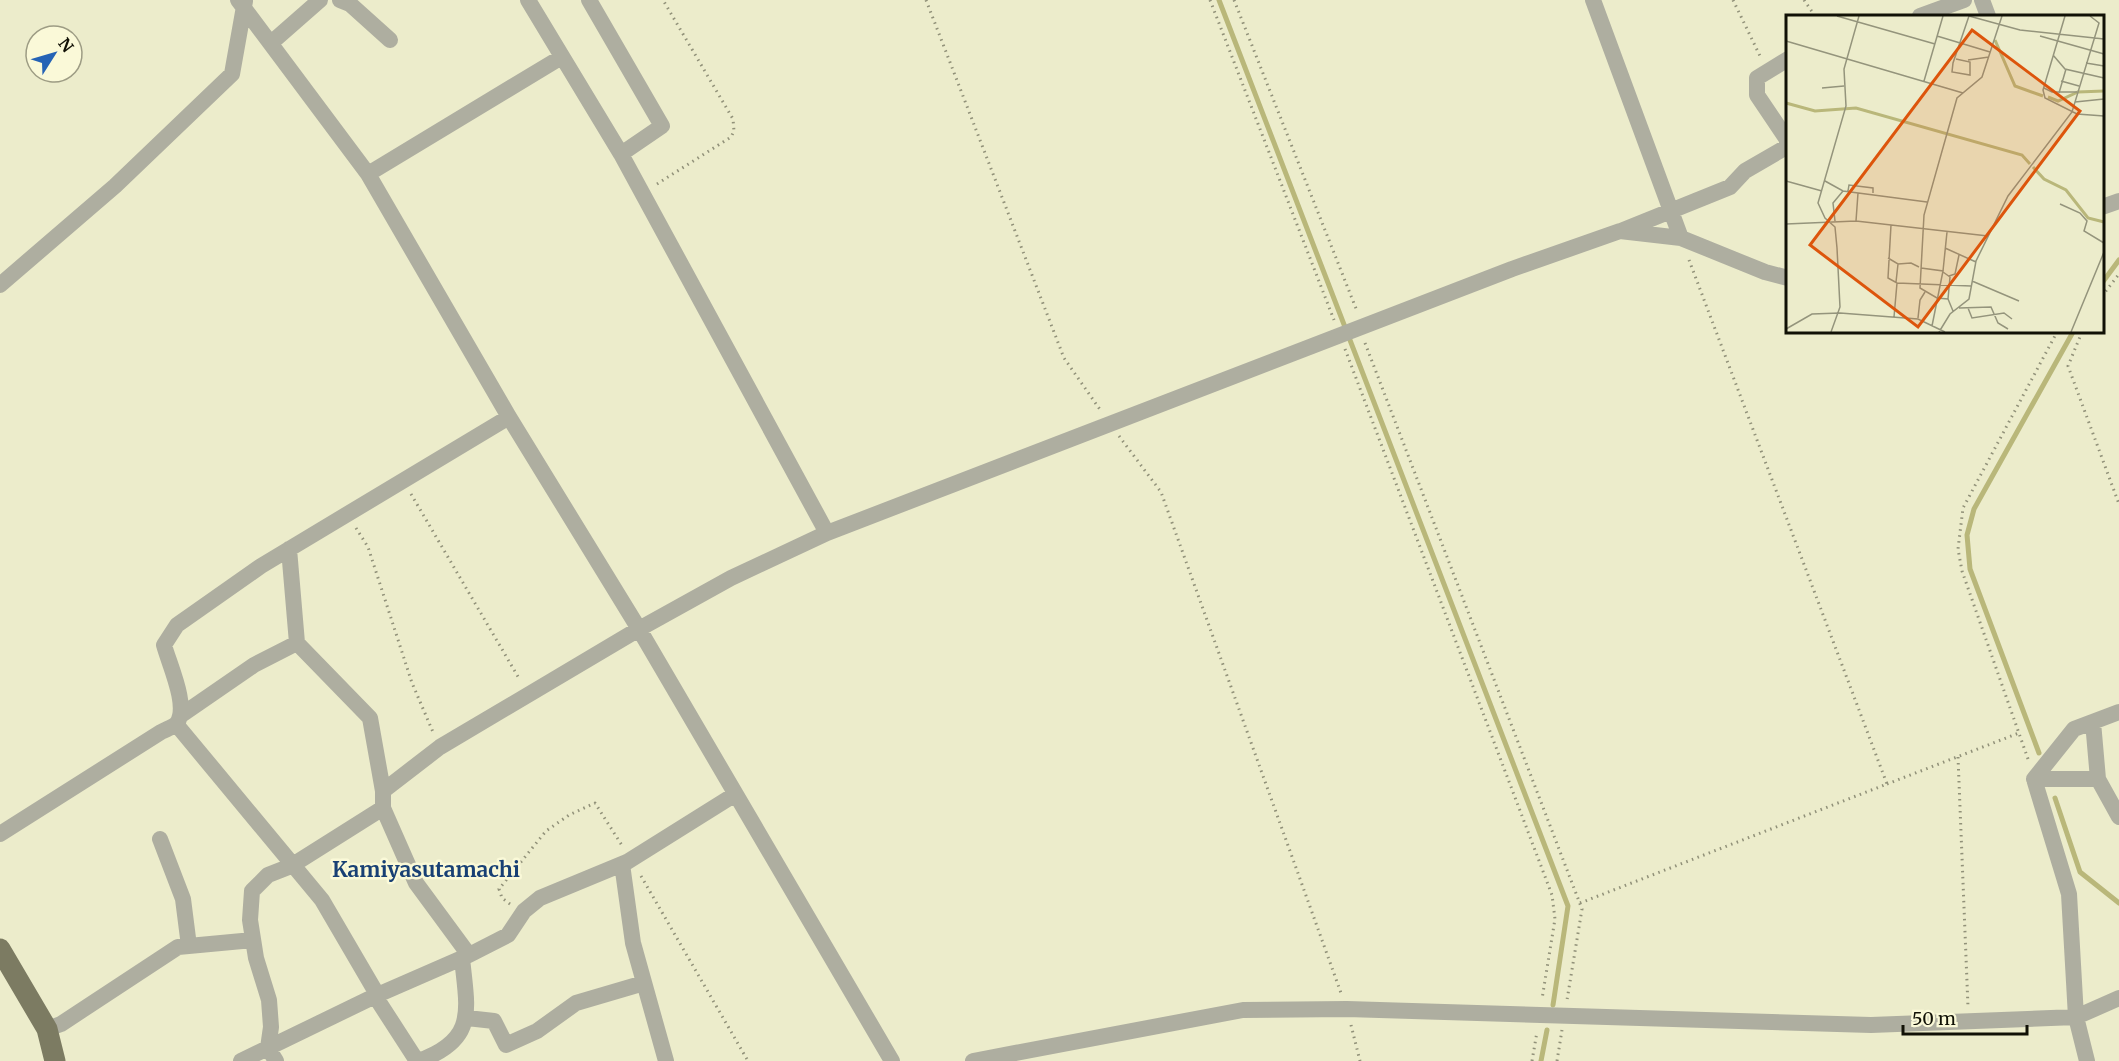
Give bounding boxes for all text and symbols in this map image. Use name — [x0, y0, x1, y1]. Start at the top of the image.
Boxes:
inset map — [1786, 15, 2104, 333]
north arrow — [24, 24, 84, 84]
text: N — [54, 34, 78, 56]
district label: Kamiyasutamachi — [332, 856, 520, 883]
scale bar — [1903, 998, 2028, 1036]
text: 50 m — [1912, 1007, 1956, 1030]

